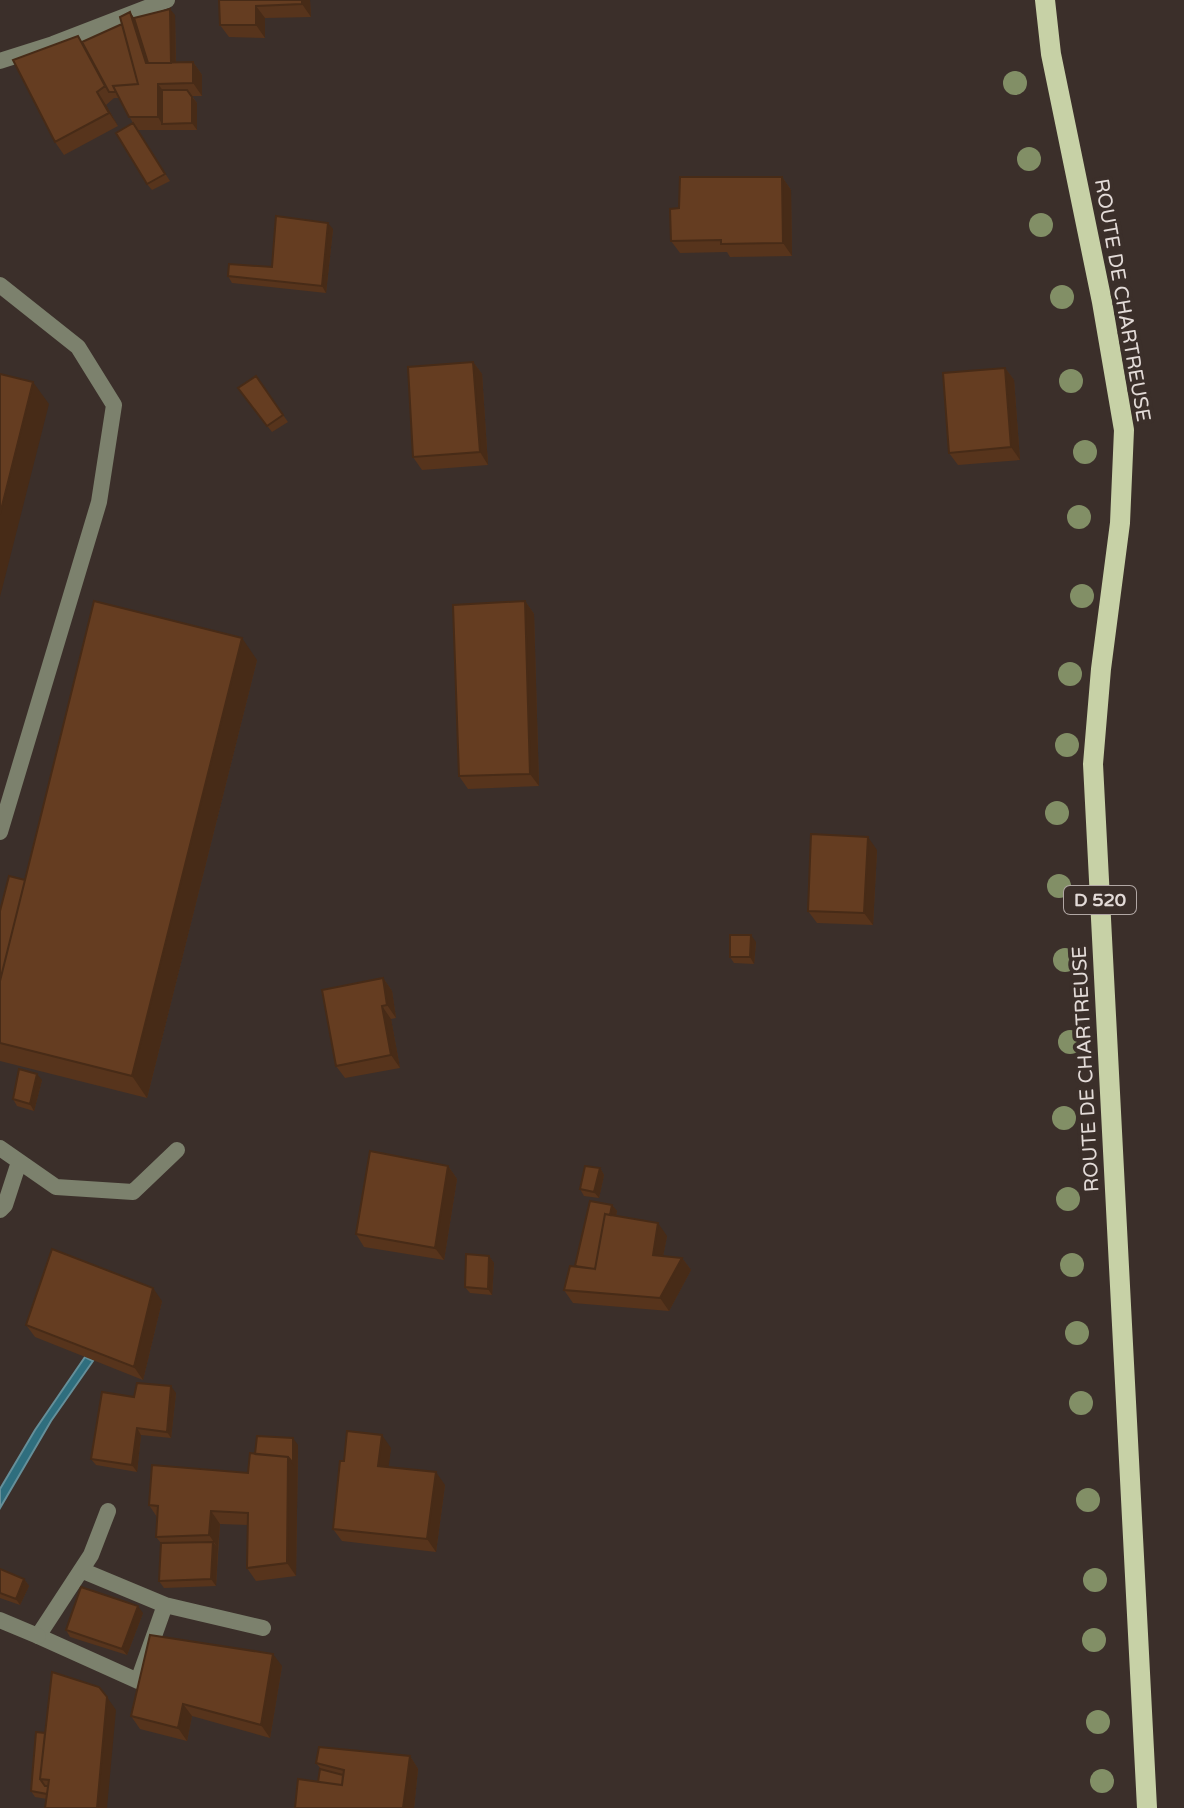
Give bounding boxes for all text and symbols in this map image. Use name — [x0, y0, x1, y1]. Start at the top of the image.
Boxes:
street label: ROUTE DE CHARTREUSE — [1089, 177, 1155, 424]
road number: D 520 — [1064, 886, 1136, 914]
street label: ROUTE DE CHARTREUSE — [1068, 945, 1104, 1193]

